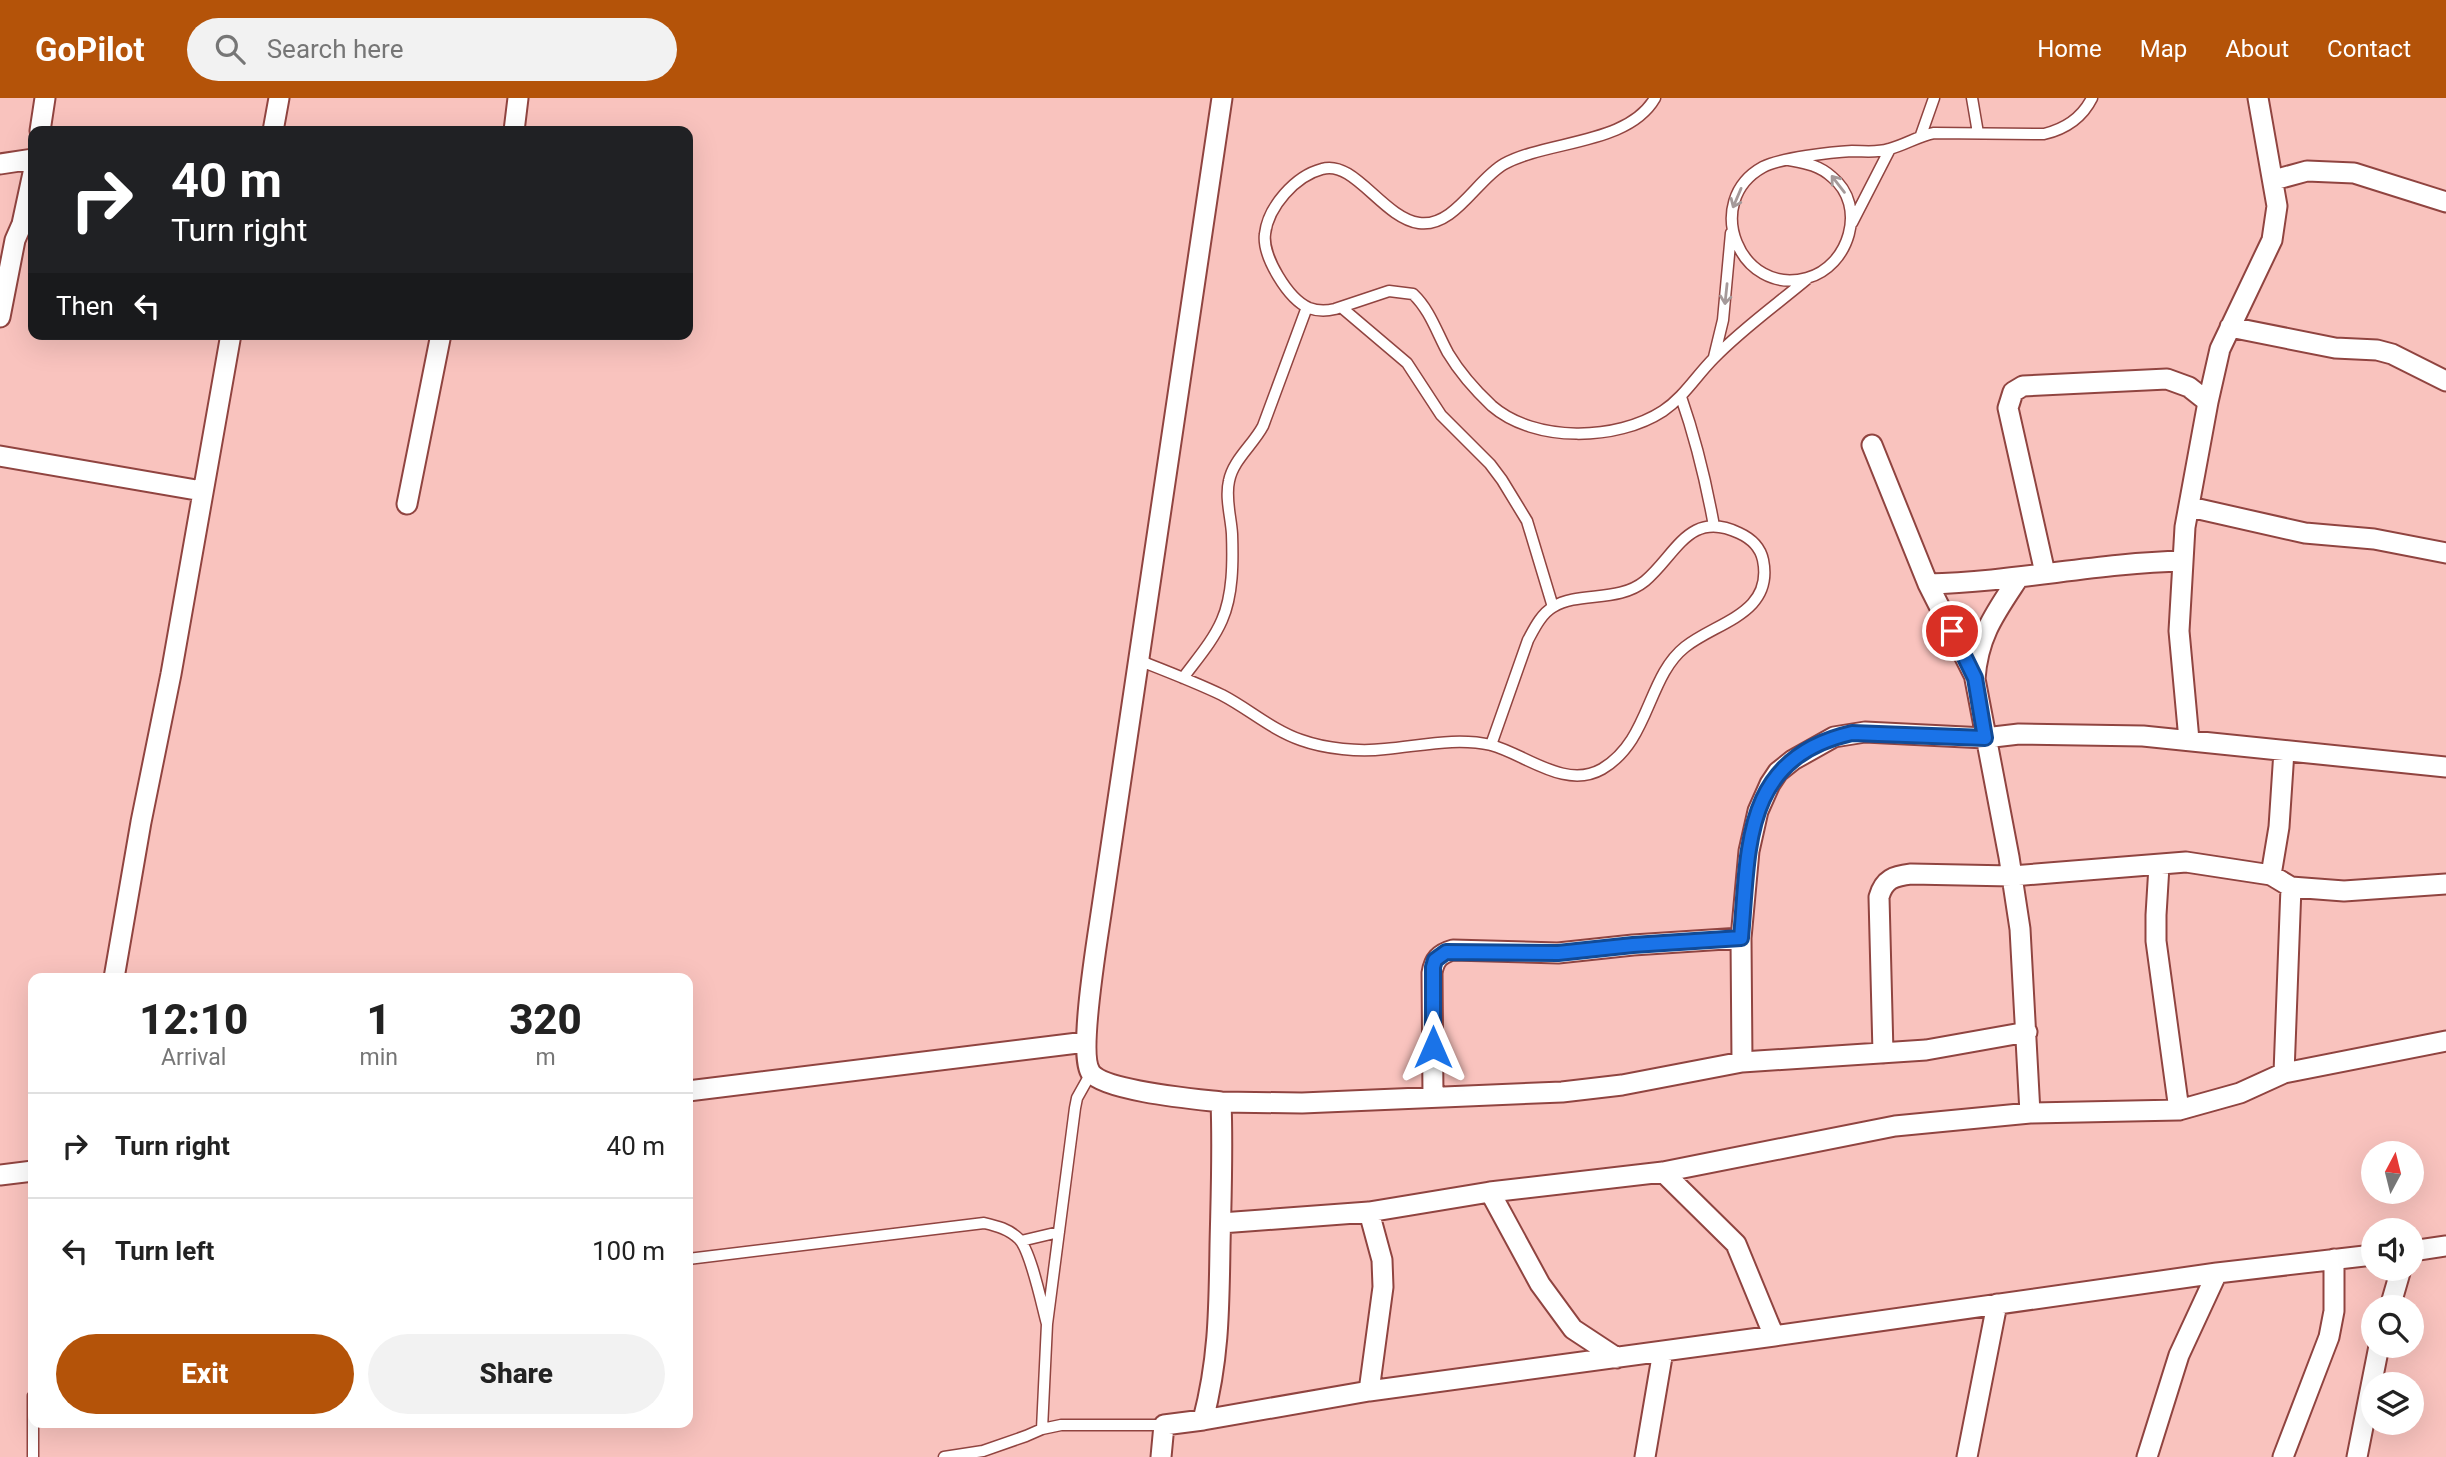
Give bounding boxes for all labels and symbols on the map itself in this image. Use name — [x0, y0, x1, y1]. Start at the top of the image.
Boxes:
one-way arrow — [1830, 176, 1845, 194]
one-way arrow — [1730, 187, 1743, 208]
one-way arrow — [1719, 282, 1732, 305]
pin — [1922, 601, 1982, 661]
position arrow — [1396, 1010, 1470, 1084]
north arrow — [2361, 1141, 2424, 1204]

